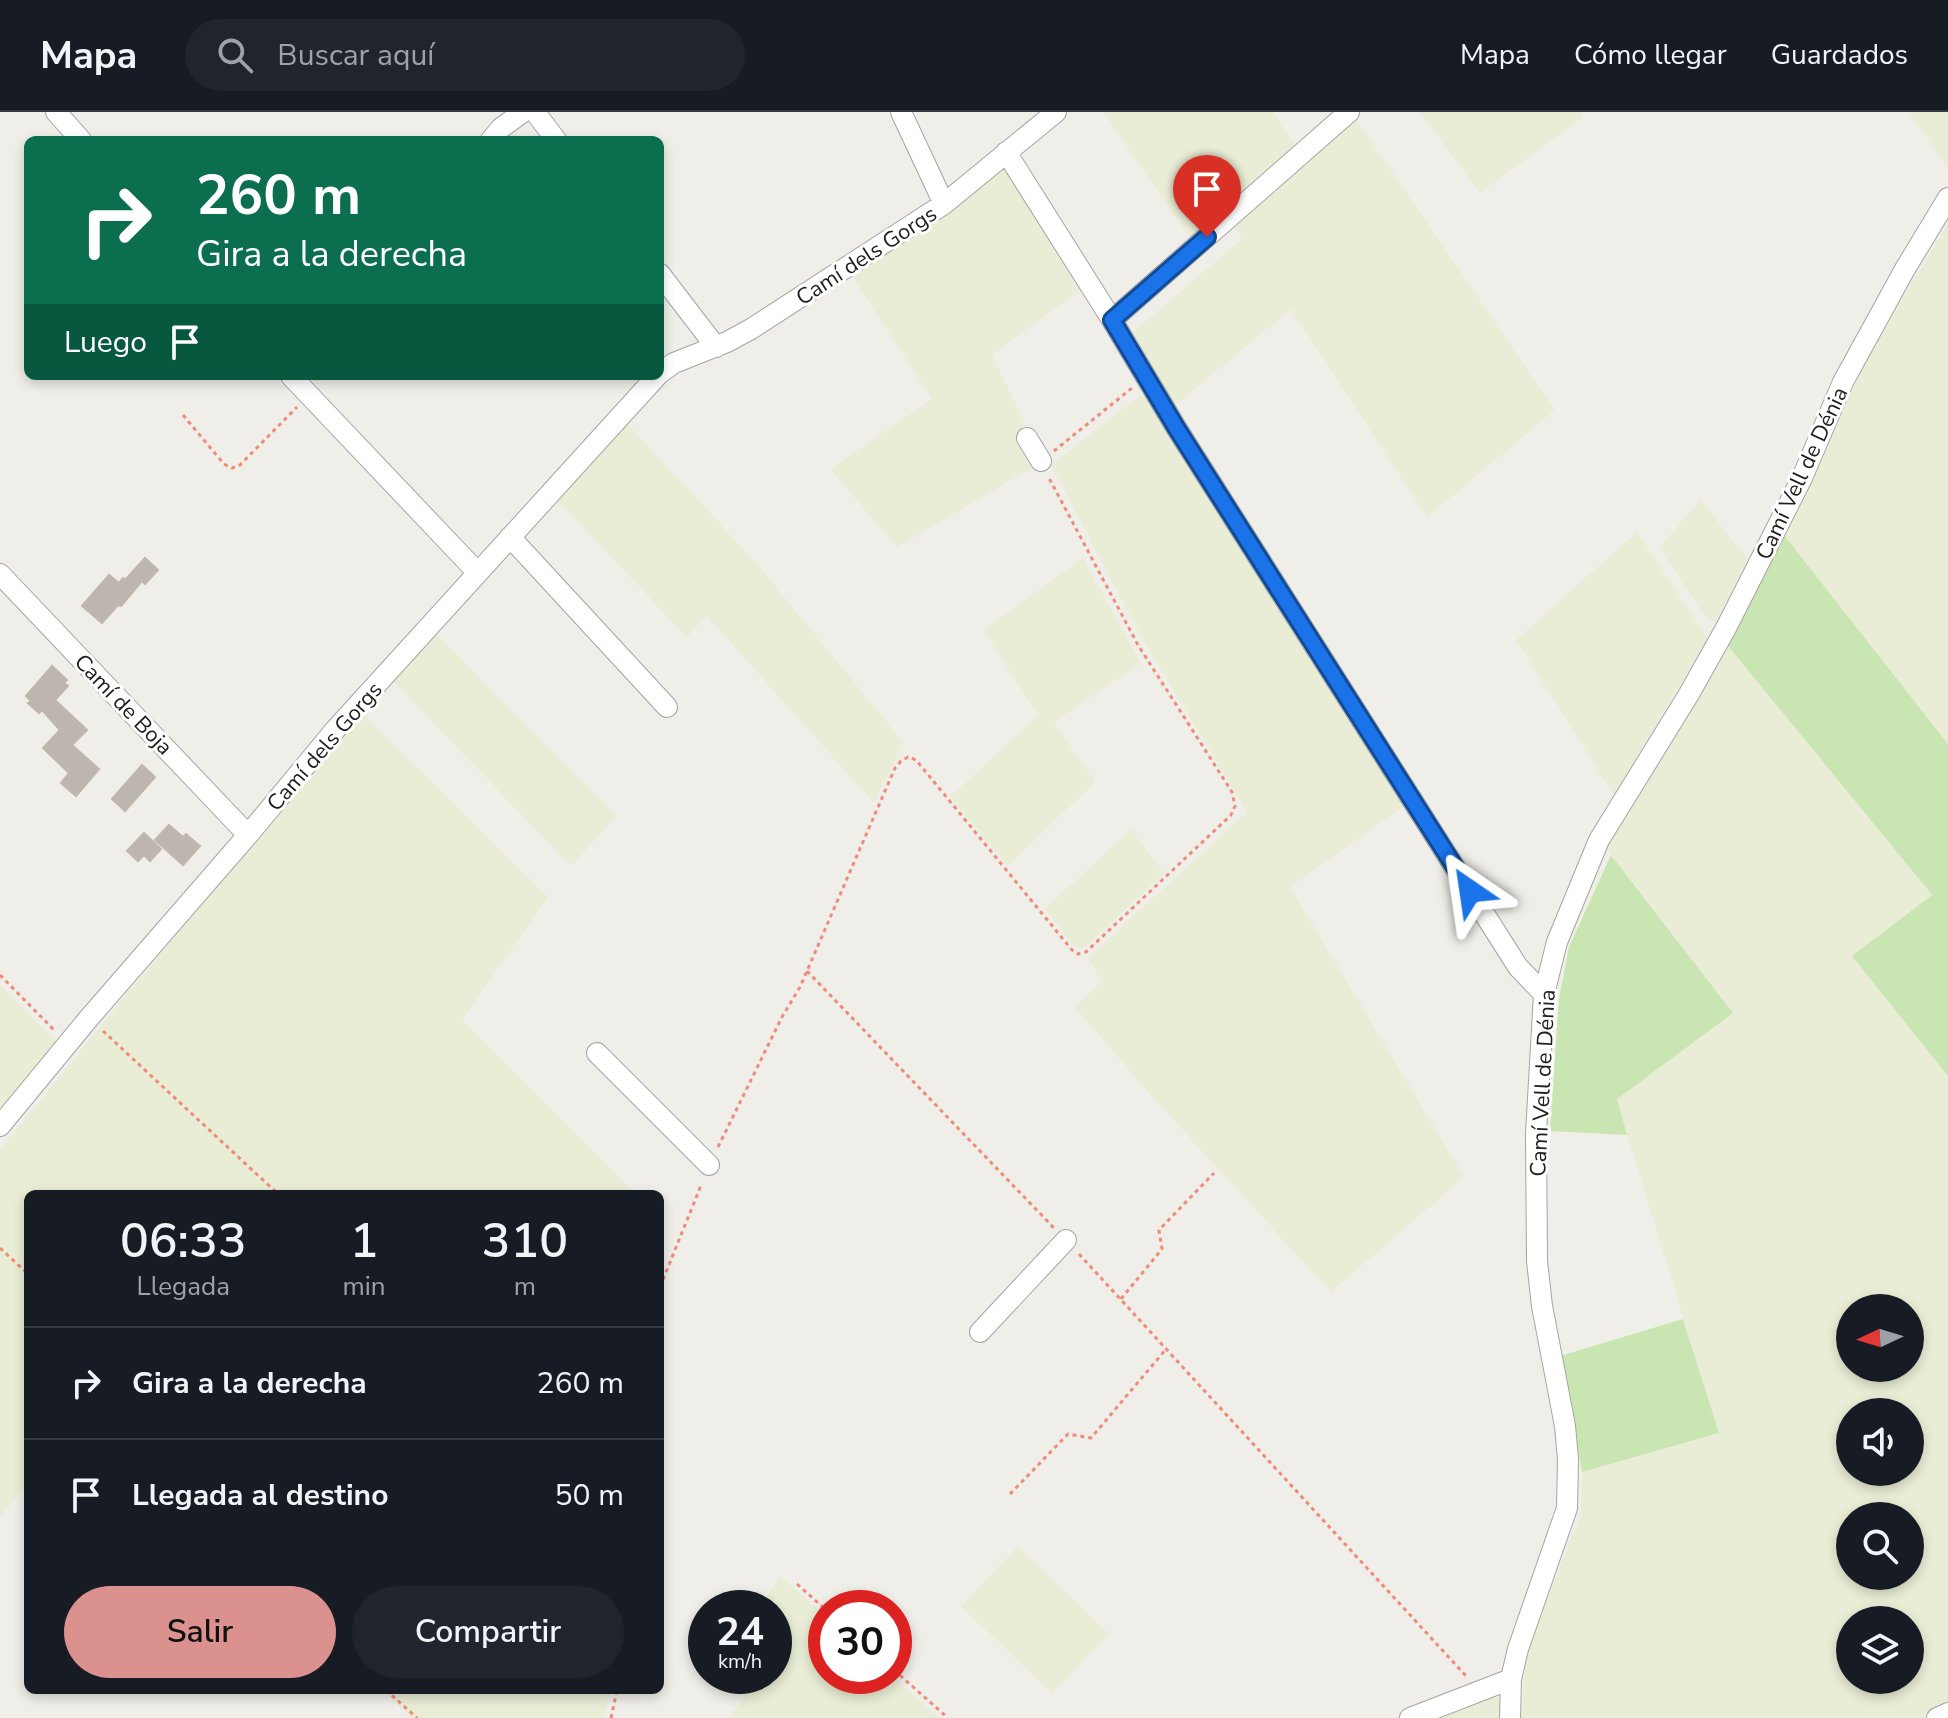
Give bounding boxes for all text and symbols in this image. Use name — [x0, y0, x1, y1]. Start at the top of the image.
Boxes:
search box — [185, 19, 745, 91]
text: Mapa — [40, 30, 137, 81]
icon: search — [213, 33, 257, 77]
text: Buscar aquí — [277, 35, 434, 76]
text: Mapa — [1460, 36, 1530, 74]
text: Cómo llegar — [1574, 36, 1727, 74]
text: Guardados — [1771, 36, 1908, 74]
pin — [1173, 155, 1241, 237]
text: 260 m — [196, 157, 361, 234]
icon: arrive — [1185, 167, 1229, 211]
icon: right — [64, 168, 168, 272]
street label: Camí dels Gorgs — [790, 199, 943, 313]
text: Gira a la derecha — [196, 230, 467, 279]
icon: arrive — [163, 320, 207, 364]
text: Luego — [64, 322, 147, 363]
street label: Camí Vell de Dénia — [1749, 382, 1855, 565]
street label: Camí de Boja — [67, 648, 179, 762]
street label: Camí dels Gorgs — [260, 676, 389, 818]
position arrow — [1428, 849, 1512, 933]
street label: Camí Vell de Dénia — [1523, 989, 1563, 1177]
text: 06:33 — [120, 1208, 247, 1274]
text: 1 — [350, 1208, 378, 1274]
text: 310 — [482, 1208, 568, 1274]
text: Llegada — [137, 1269, 230, 1304]
text: min — [343, 1269, 386, 1304]
text: m — [514, 1269, 536, 1304]
north arrow — [1836, 1294, 1924, 1382]
map controls — [1836, 1294, 1924, 1694]
icon: right — [64, 1361, 108, 1405]
text: Gira a la derecha — [132, 1363, 367, 1404]
text: 260 m — [537, 1363, 624, 1404]
button: sound — [1836, 1398, 1924, 1486]
icon: arrive — [64, 1473, 108, 1517]
text: Llegada al destino — [132, 1475, 388, 1516]
text: 50 m — [555, 1475, 624, 1516]
button: search — [1836, 1502, 1924, 1590]
button: Salir — [64, 1586, 336, 1678]
button: Compartir — [352, 1586, 624, 1678]
speed limit sign: 30 — [808, 1590, 912, 1694]
text: 24 — [716, 1605, 764, 1659]
button: layers — [1836, 1606, 1924, 1694]
text: km/h — [718, 1648, 762, 1675]

